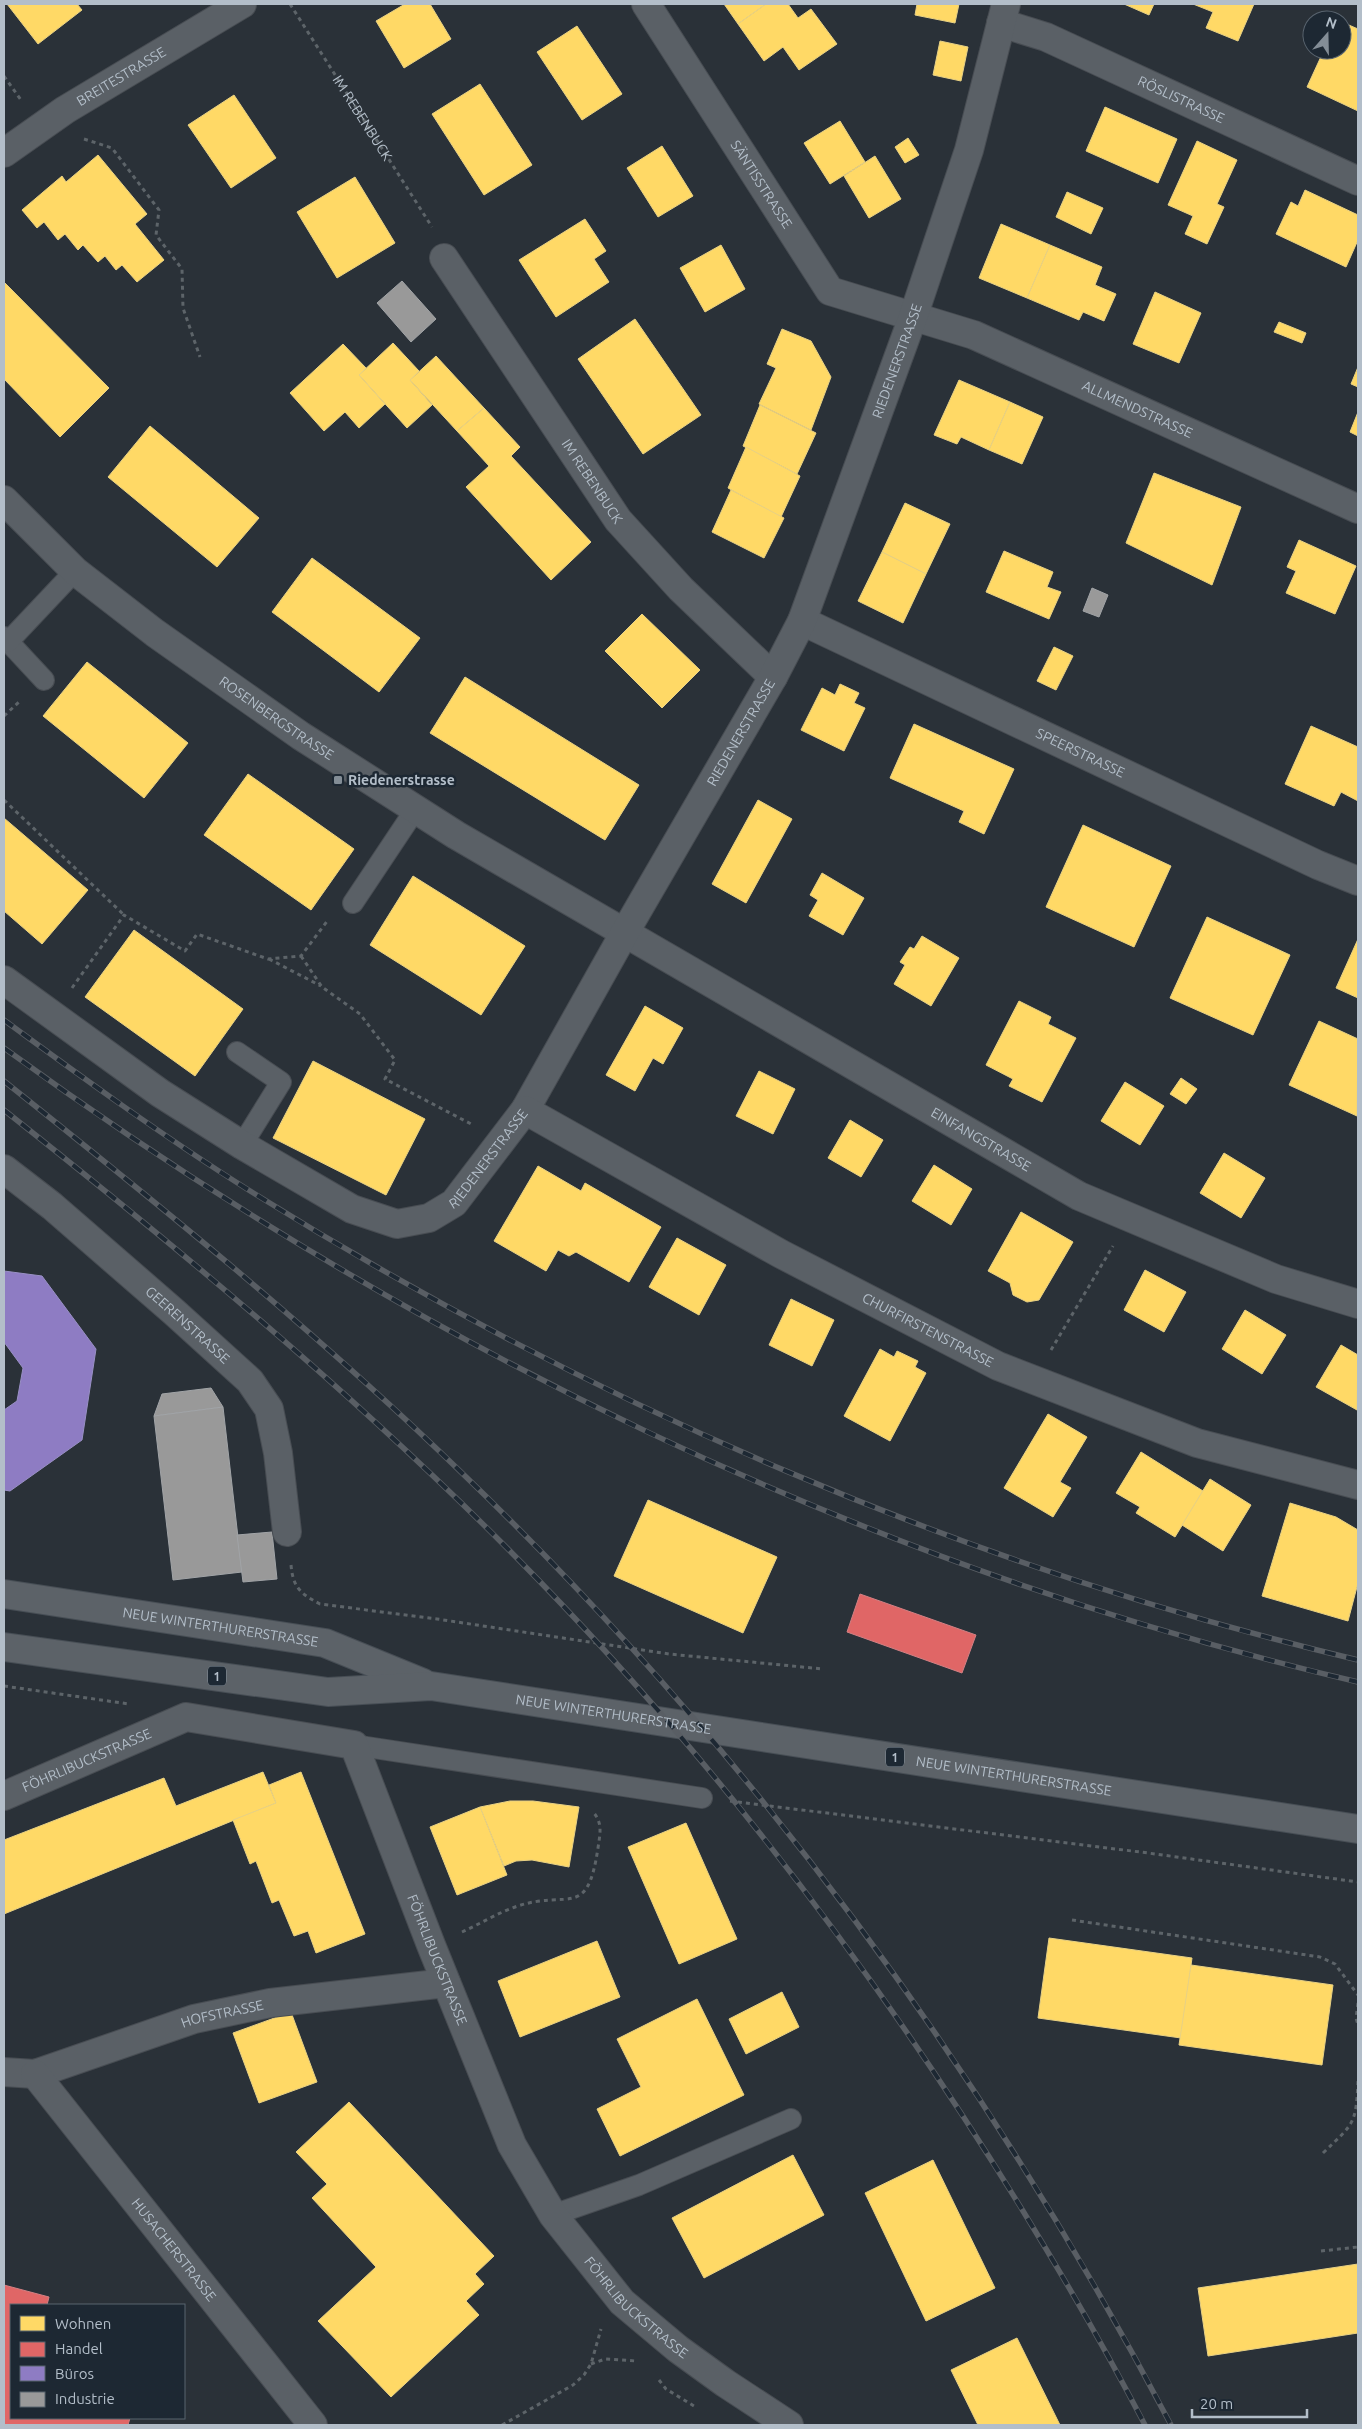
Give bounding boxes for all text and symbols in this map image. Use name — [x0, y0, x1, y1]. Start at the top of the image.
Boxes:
north arrow — [1302, 10, 1352, 60]
text: N — [1324, 13, 1339, 32]
street label: BREITESTRASSE — [74, 44, 169, 109]
street label: IM REBENBUCK — [329, 72, 396, 164]
street label: RÖSLISTRASSE — [1135, 72, 1227, 126]
street label: SÄNTISSTRASSE — [727, 137, 796, 231]
street label: RIEDENERSTRASSE — [869, 302, 925, 420]
street label: ALLMENDSTRASSE — [1080, 377, 1195, 441]
street label: IM REBENBUCK — [559, 436, 626, 527]
street label: ROSENBERGSTRASSE — [216, 673, 337, 763]
street label: RIEDENERSTRASSE — [704, 676, 778, 789]
street label: SPEERSTRASSE — [1033, 725, 1128, 781]
place label: Riedenerstrasse — [348, 772, 455, 788]
marker: Riedenerstrasse — [332, 774, 344, 786]
street label: EINFANGSTRASSE — [928, 1104, 1034, 1175]
street label: RIEDENERSTRASSE — [446, 1106, 531, 1212]
street label: GEERENSTRASSE — [142, 1283, 233, 1367]
street label: CHURFIRSTENSTRASSE — [860, 1289, 996, 1370]
street label: NEUE WINTERTHURERSTRASSE — [121, 1604, 320, 1650]
road number: 1 — [208, 1666, 226, 1685]
street label: NEUE WINTERTHURERSTRASSE — [515, 1691, 713, 1737]
street label: FÖHRLIBUCKSTRASSE — [20, 1725, 154, 1795]
road number: 1 — [886, 1748, 904, 1766]
street label: NEUE WINTERTHURERSTRASSE — [915, 1753, 1113, 1799]
street label: FÖHRLIBUCKSTRASSE — [404, 1892, 471, 2027]
street label: HOFSTRASSE — [179, 1997, 265, 2031]
street label: HUSACHERSTRASSE — [128, 2195, 220, 2304]
street label: FÖHRLIBUCKSTRASSE — [581, 2253, 691, 2362]
legend — [10, 2304, 185, 2419]
text: Wohnen — [55, 2315, 111, 2332]
text: Handel — [55, 2340, 103, 2357]
text: Büros — [55, 2365, 94, 2382]
scale bar — [1192, 2386, 1307, 2418]
text: Industrie — [55, 2390, 115, 2407]
text: 20 m — [1200, 2395, 1233, 2412]

